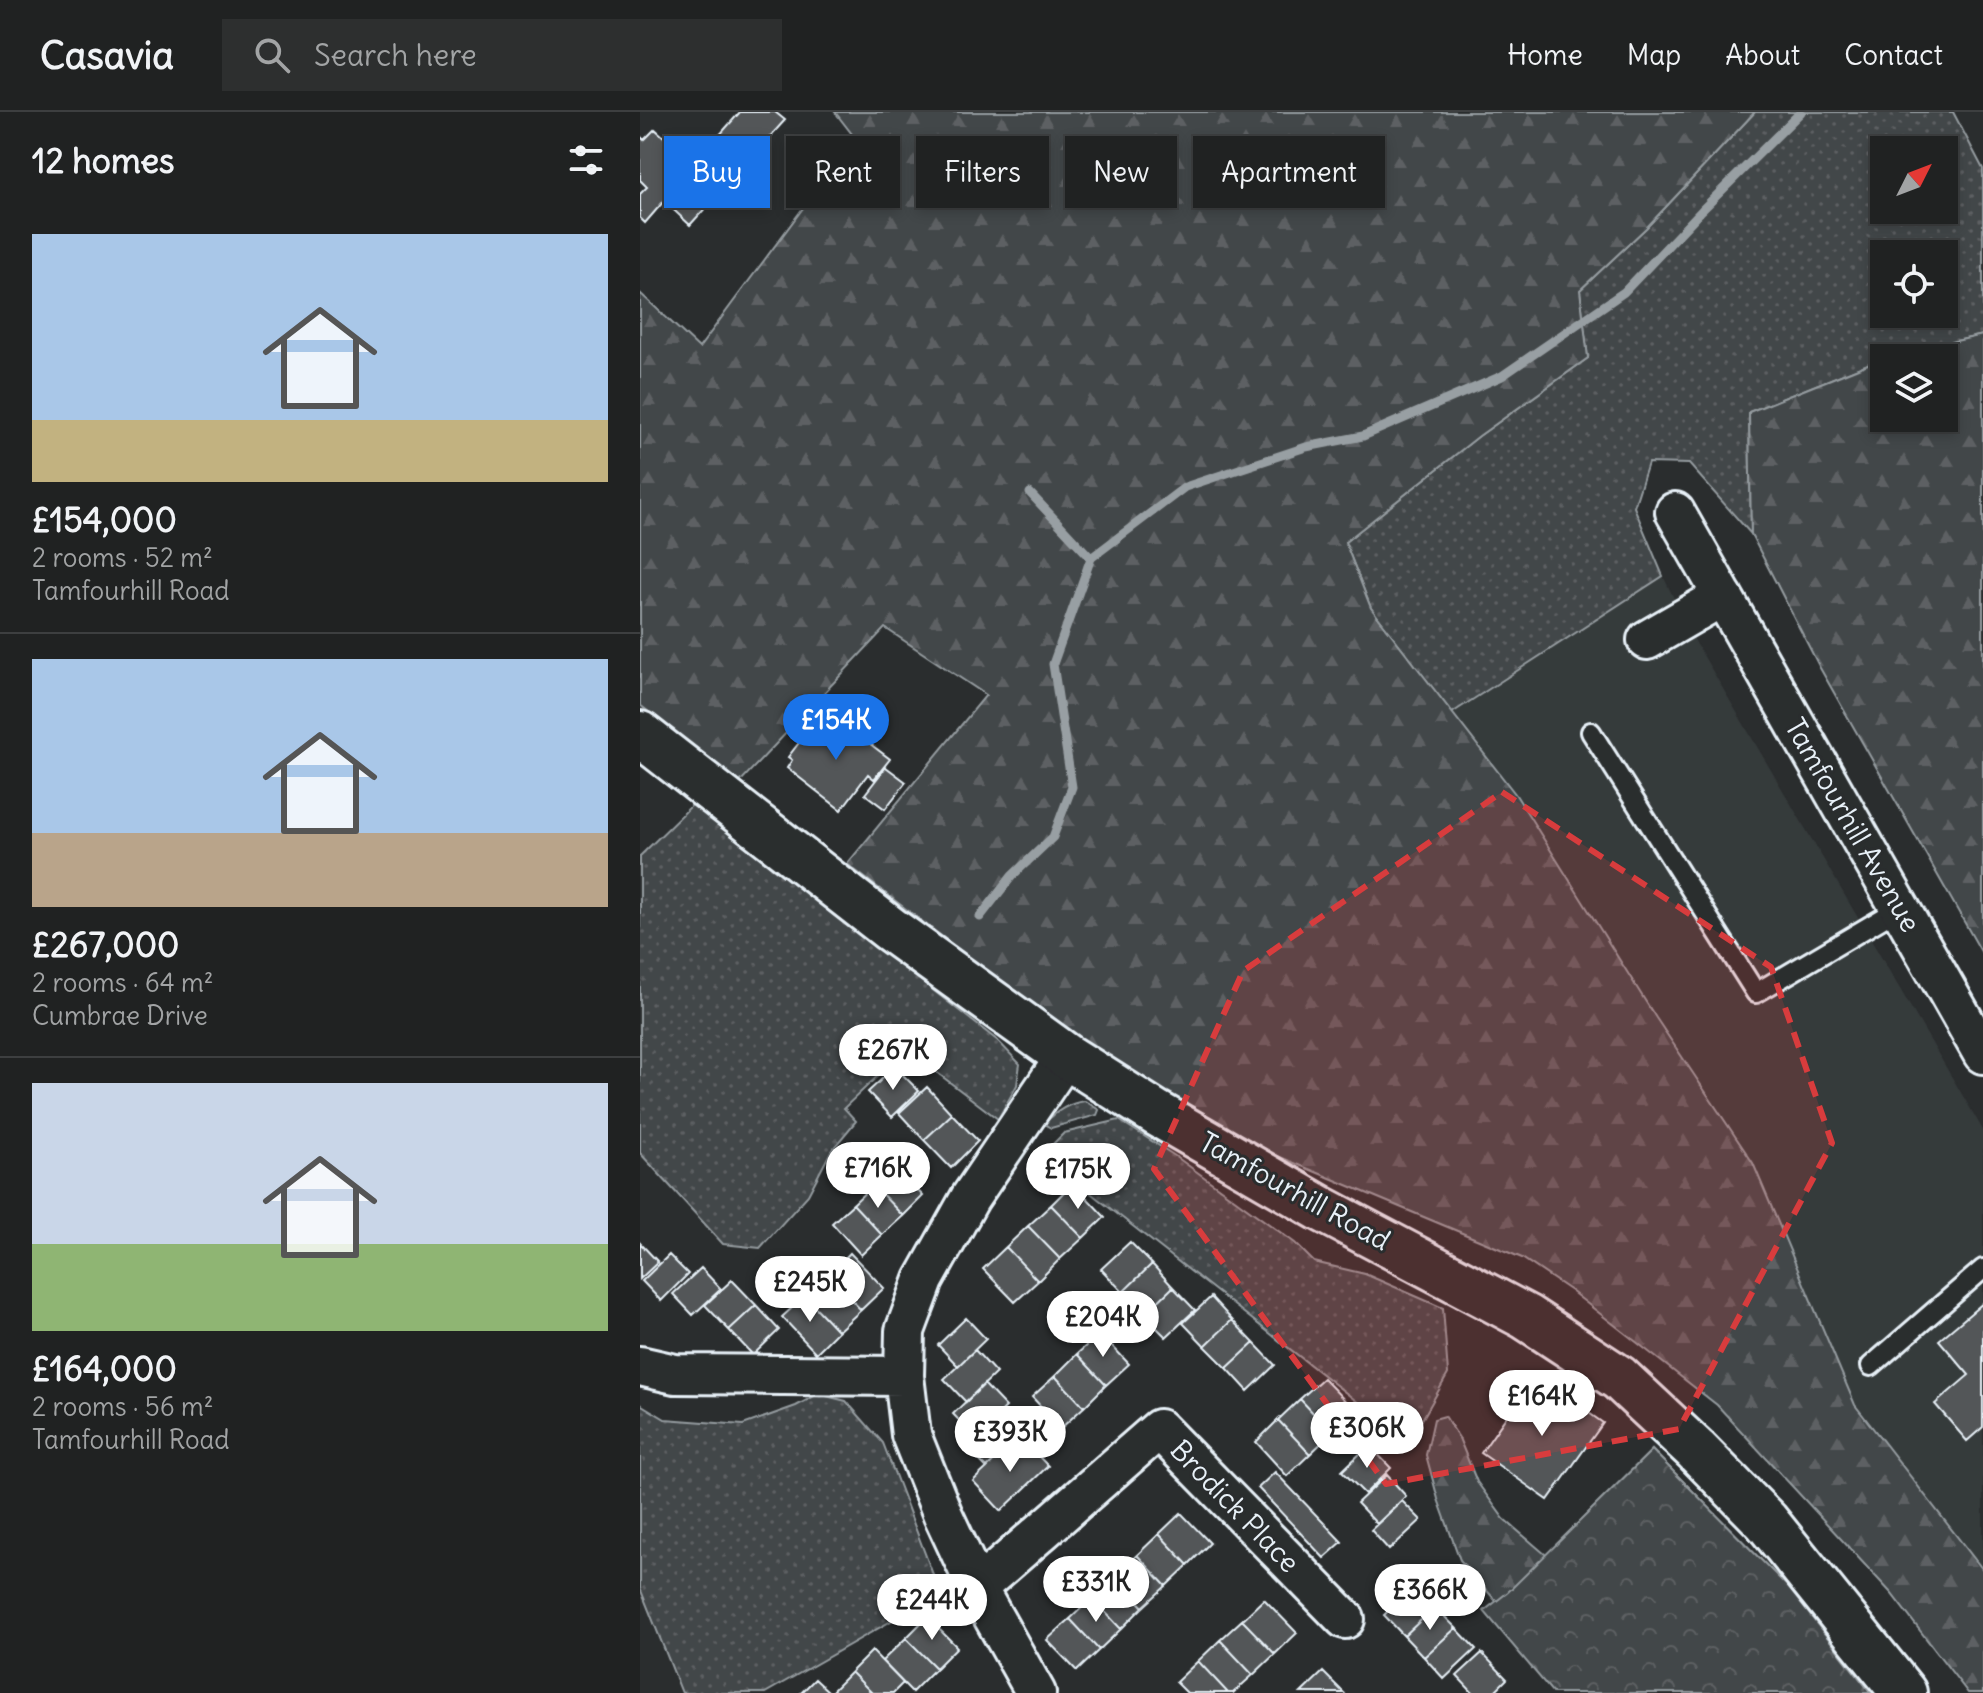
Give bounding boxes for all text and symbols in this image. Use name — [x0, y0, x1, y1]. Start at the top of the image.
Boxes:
search box — [222, 19, 782, 91]
text: Casavia — [40, 32, 174, 79]
icon: search — [250, 33, 294, 77]
text: Search here — [314, 36, 477, 74]
text: Home — [1507, 37, 1583, 73]
text: Map — [1627, 37, 1681, 73]
text: About — [1725, 37, 1800, 73]
text: Contact — [1844, 37, 1943, 73]
chip: Buy — [664, 136, 770, 208]
chip: Rent — [786, 136, 900, 208]
chip: Filters — [916, 136, 1049, 208]
chip: New — [1065, 136, 1177, 208]
chip: Apartment — [1193, 136, 1385, 208]
north arrow — [1870, 136, 1958, 224]
map controls — [1870, 136, 1958, 432]
icon: filters — [564, 138, 608, 182]
text: 12 homes — [32, 139, 175, 182]
button: locate — [1870, 240, 1958, 328]
icon: home — [248, 286, 392, 430]
button: layers — [1870, 344, 1958, 432]
text: £154,000 — [32, 498, 177, 541]
text: 2 rooms · 52 m² — [32, 541, 213, 574]
text: Tamfourhill Road — [32, 574, 230, 607]
pin: £154K — [780, 694, 892, 762]
text: £154K — [801, 703, 871, 736]
icon: home — [248, 711, 392, 855]
street label: Tamfourhill Avenue — [1777, 712, 1929, 938]
text: £267,000 — [32, 923, 179, 966]
text: 2 rooms · 64 m² — [32, 966, 214, 999]
text: Cumbrae Drive — [32, 999, 208, 1032]
pin: £267K — [837, 1024, 949, 1092]
text: £267K — [857, 1033, 929, 1066]
street label: Tamfourhill Road — [1193, 1124, 1397, 1258]
icon: home — [248, 1135, 392, 1279]
pin: £716K — [822, 1142, 934, 1210]
pin: £175K — [1022, 1143, 1134, 1211]
text: £716K — [844, 1151, 912, 1184]
text: £175K — [1044, 1152, 1112, 1185]
pin: £245K — [754, 1256, 866, 1324]
text: £245K — [773, 1265, 847, 1298]
pin: £204K — [1047, 1291, 1159, 1359]
text: £204K — [1065, 1300, 1141, 1333]
text: £164,000 — [32, 1347, 177, 1390]
pin: £164K — [1486, 1370, 1598, 1438]
text: £164K — [1507, 1379, 1577, 1412]
text: 2 rooms · 56 m² — [32, 1390, 213, 1423]
pin: £306K — [1311, 1402, 1423, 1470]
pin: £393K — [954, 1406, 1066, 1474]
text: £306K — [1329, 1411, 1405, 1444]
text: £393K — [973, 1415, 1047, 1448]
text: Tamfourhill Road — [32, 1423, 230, 1456]
street label: Brodick Place — [1163, 1432, 1307, 1580]
pin: £331K — [1040, 1556, 1152, 1624]
pin: £366K — [1374, 1564, 1486, 1632]
text: £331K — [1061, 1565, 1131, 1598]
text: £366K — [1393, 1573, 1467, 1606]
pin: £244K — [876, 1574, 988, 1642]
text: £244K — [895, 1583, 969, 1616]

